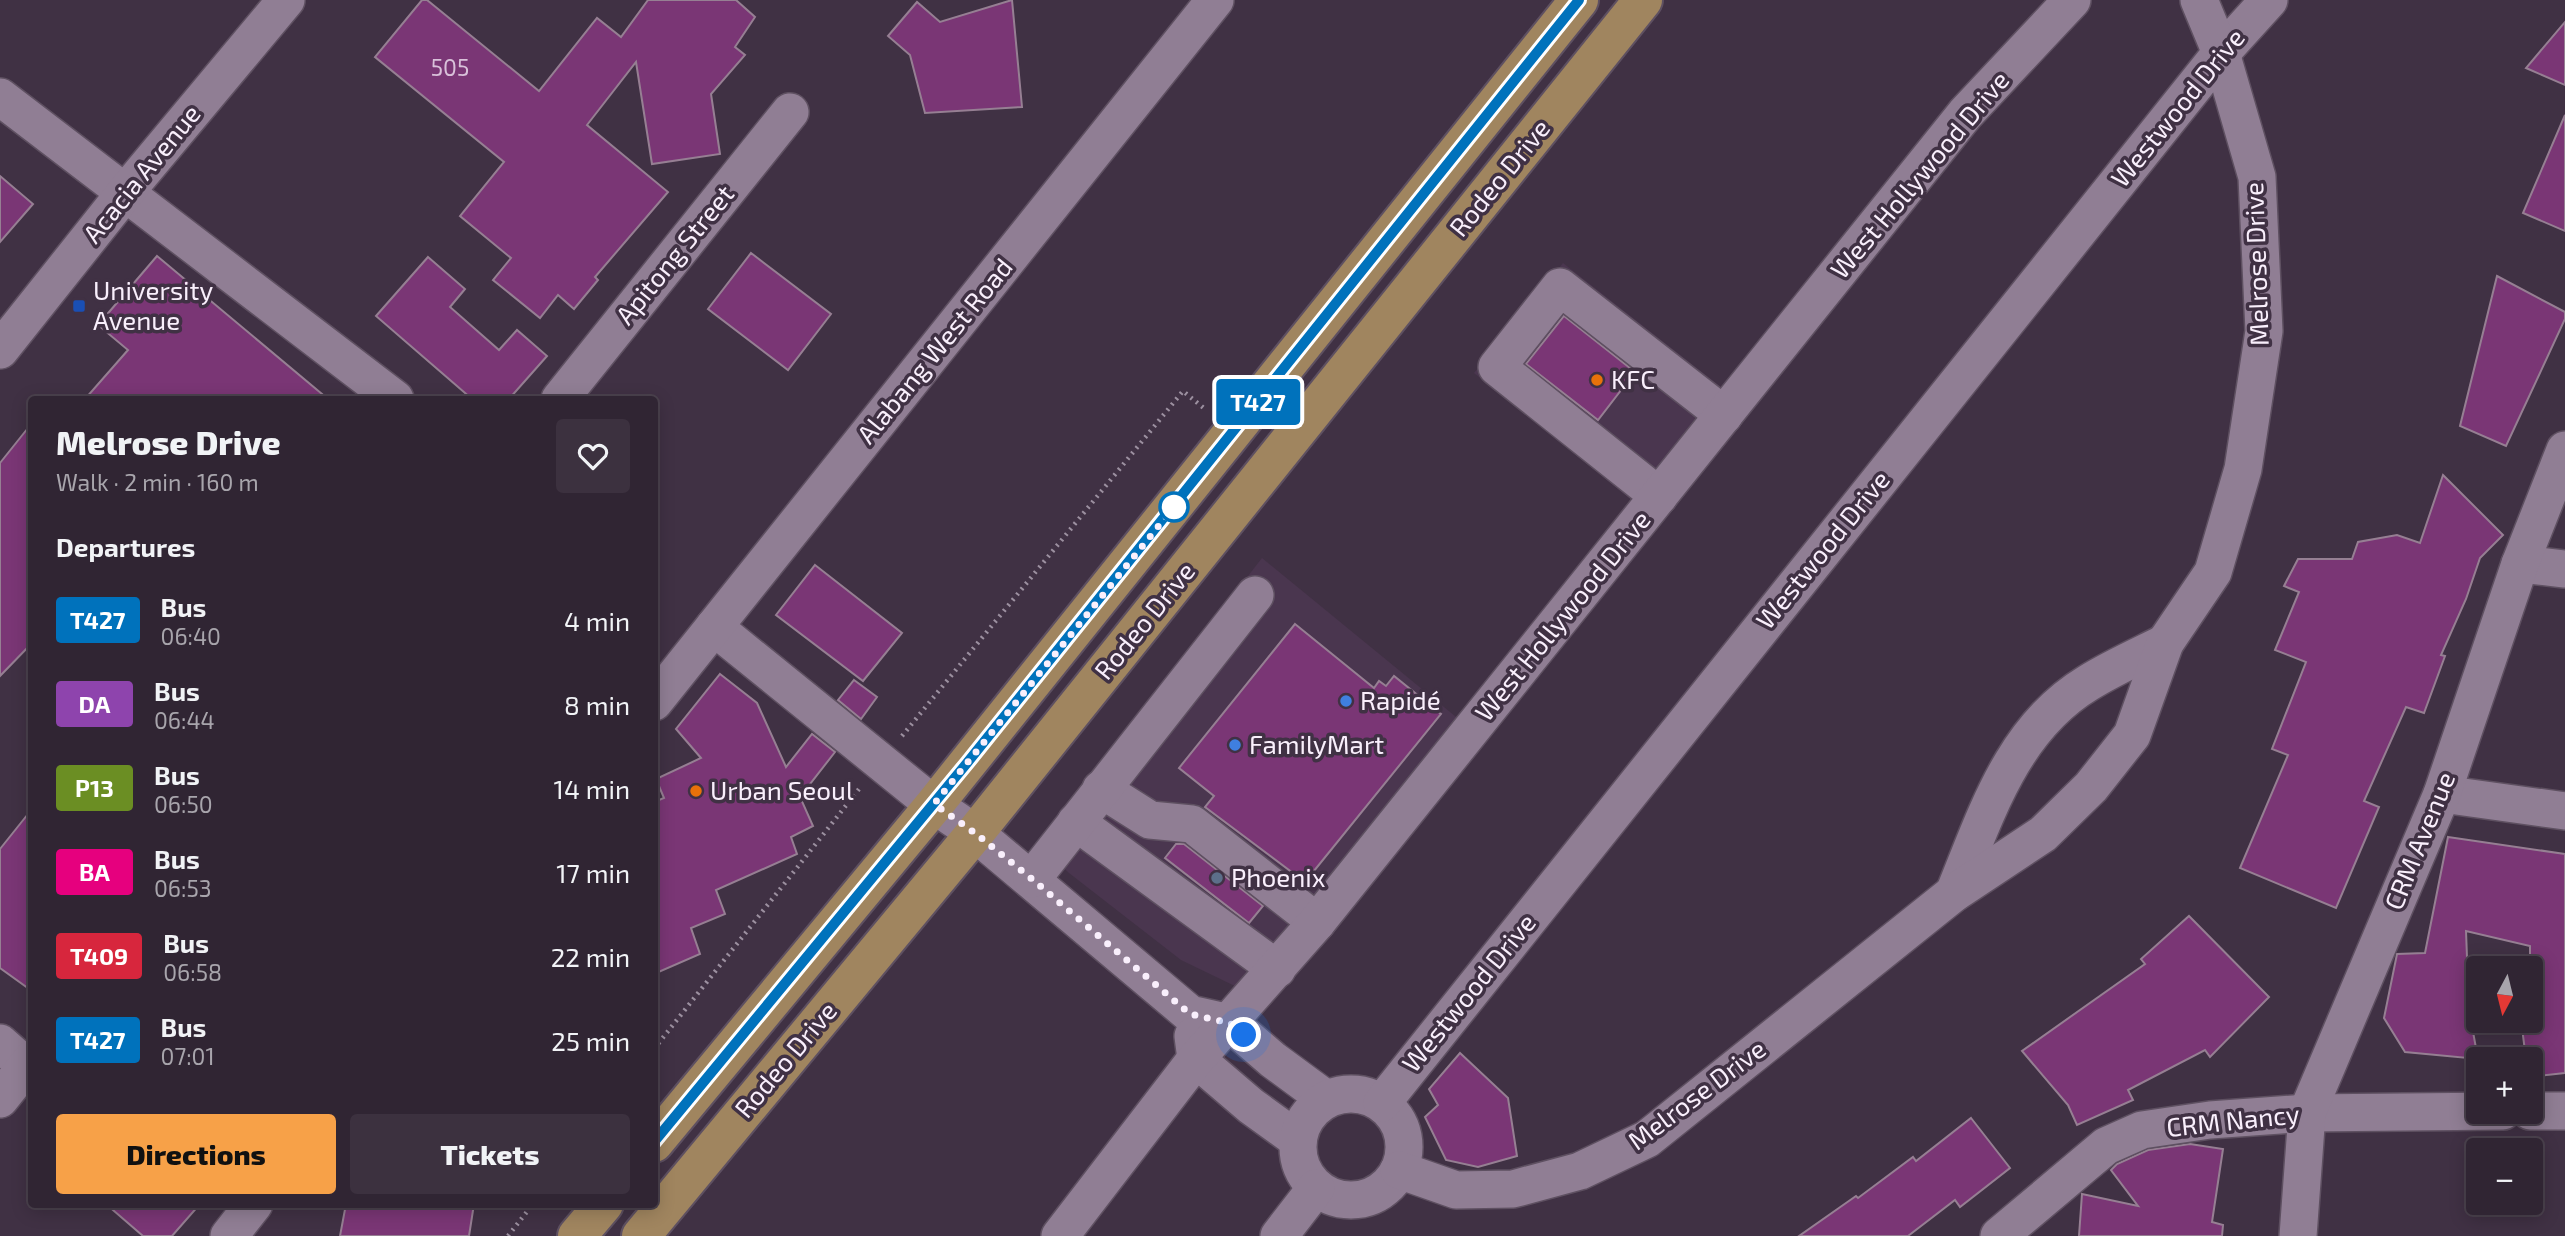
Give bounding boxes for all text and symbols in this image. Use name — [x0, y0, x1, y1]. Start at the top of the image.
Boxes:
street label: Westwood Drive — [2104, 22, 2250, 192]
house number: 505 — [431, 53, 469, 81]
street label: West Hollywood Drive — [1823, 64, 2015, 284]
street label: Acacia Avenue — [76, 98, 206, 248]
street label: Rodeo Drive — [1442, 112, 1556, 242]
street label: Apitong Street — [608, 178, 739, 330]
street label: Melrose Drive — [2237, 182, 2274, 347]
street label: Alabang West Road — [850, 251, 1018, 449]
place label: University Avenue — [93, 274, 213, 335]
marker: University Avenue — [71, 298, 87, 314]
place label: KFC — [1611, 363, 1655, 394]
marker: KFC — [1589, 372, 1605, 388]
line badge: T427 — [1209, 379, 1307, 425]
text: T427 — [1230, 387, 1286, 416]
button: heart — [556, 419, 630, 493]
text: Melrose Drive — [56, 422, 280, 462]
street label: Westwood Drive — [1749, 464, 1895, 634]
text: Walk · 2 min · 160 m — [56, 468, 259, 496]
unlabelled marker — [1159, 492, 1189, 522]
street label: West Hollywood Drive — [1468, 504, 1656, 726]
text: Departures — [56, 531, 195, 562]
street label: Rodeo Drive — [1087, 555, 1201, 685]
text: Bus — [161, 591, 206, 622]
text: T427 — [70, 605, 126, 634]
text: 4 min — [564, 605, 630, 636]
text: 06:40 — [161, 622, 221, 650]
text: Bus — [154, 675, 200, 706]
place label: Rapidé — [1360, 684, 1441, 715]
text: DA — [79, 689, 110, 718]
text: 8 min — [564, 689, 630, 720]
marker: Rapidé — [1338, 693, 1354, 709]
text: 06:44 — [154, 706, 215, 734]
place label: FamilyMart — [1249, 728, 1384, 759]
marker: FamilyMart — [1227, 737, 1243, 753]
text: Bus — [154, 759, 200, 790]
street label: CRM Avenue — [2377, 767, 2460, 914]
text: P13 — [75, 773, 114, 802]
text: 14 min — [554, 773, 630, 804]
place label: Urban Seoul — [710, 774, 854, 805]
marker: Urban Seoul — [688, 783, 704, 799]
text: 06:50 — [154, 790, 213, 818]
text: Bus — [154, 843, 200, 874]
text: BA — [79, 857, 110, 886]
text: 17 min — [556, 857, 630, 888]
place label: Phoenix — [1231, 861, 1326, 892]
marker: Phoenix — [1209, 870, 1225, 886]
text: 06:53 — [154, 874, 212, 902]
street label: Westwood Drive — [1395, 907, 1541, 1077]
text: Bus — [163, 927, 209, 958]
text: T409 — [70, 941, 128, 970]
text: 22 min — [551, 941, 630, 972]
north arrow — [2466, 956, 2543, 1032]
map controls — [2466, 956, 2543, 1215]
text: 06:58 — [163, 958, 222, 986]
street label: Rodeo Drive — [727, 995, 842, 1123]
text: Bus — [161, 1011, 206, 1042]
your location — [1226, 1017, 1261, 1052]
text: T427 — [70, 1025, 126, 1054]
text: 25 min — [551, 1025, 630, 1056]
street label: Melrose Drive — [1621, 1032, 1771, 1156]
text: 07:01 — [161, 1042, 215, 1070]
button: + — [2466, 1047, 2543, 1124]
street label: CRM Nancy — [2165, 1097, 2301, 1142]
button: Directions — [56, 1114, 336, 1194]
button: Tickets — [350, 1114, 630, 1194]
button: − — [2466, 1138, 2543, 1215]

